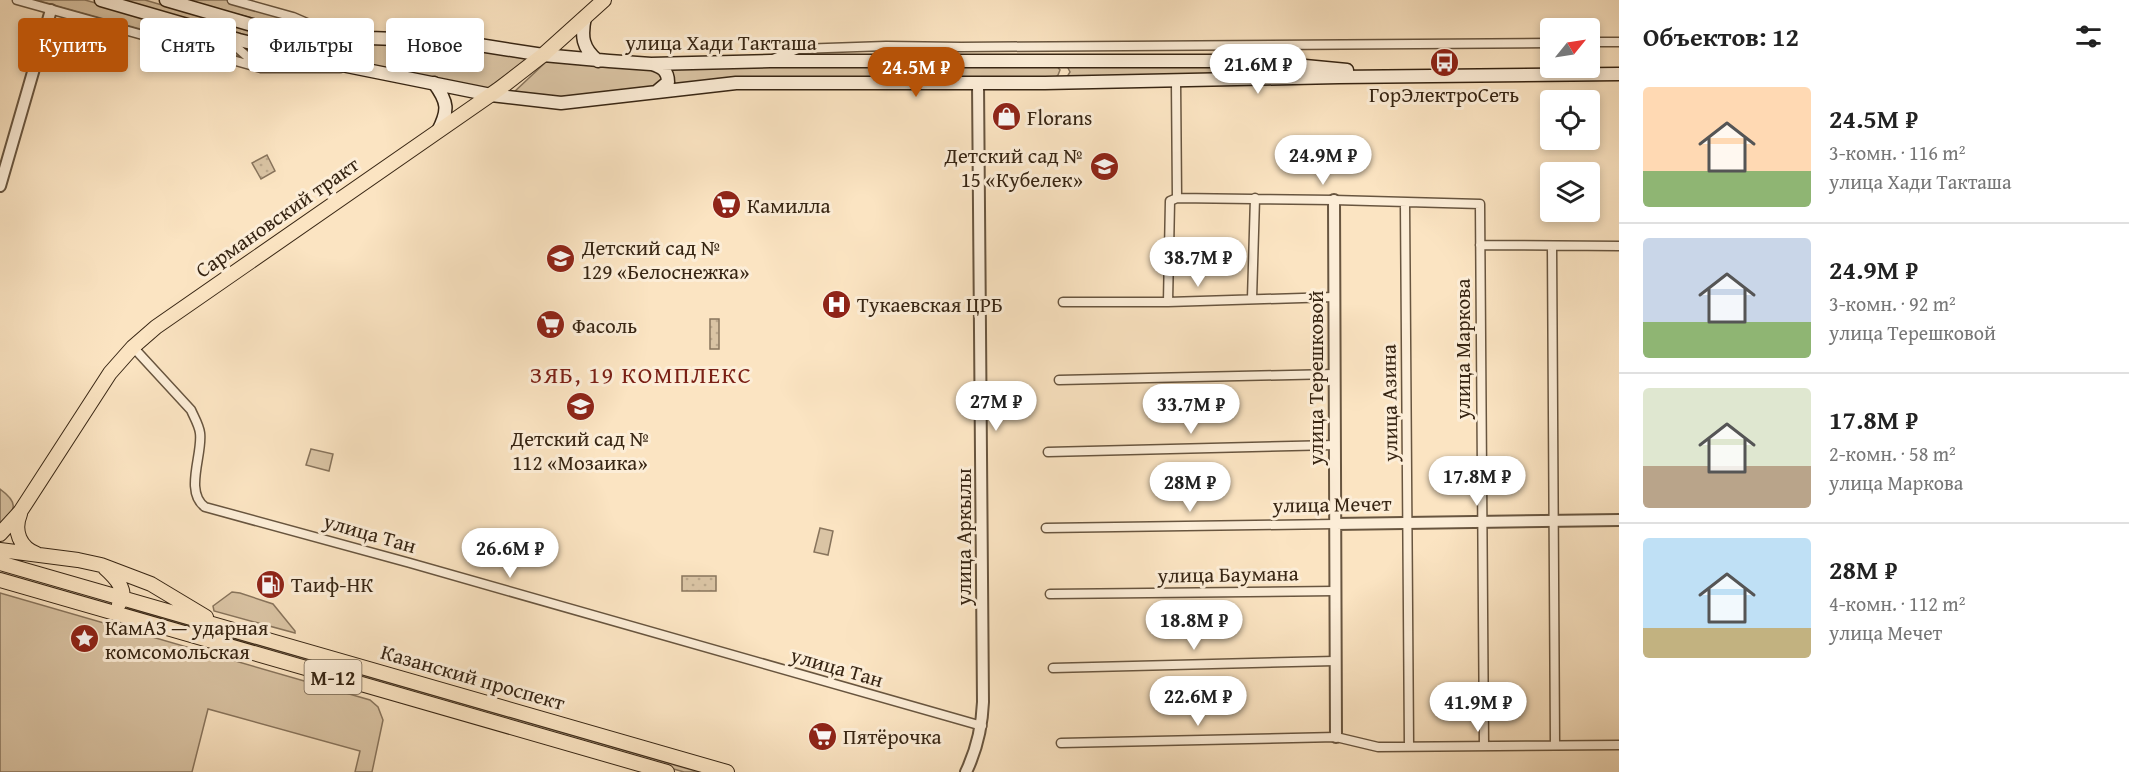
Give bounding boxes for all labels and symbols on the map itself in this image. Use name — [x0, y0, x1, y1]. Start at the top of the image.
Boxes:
north arrow — [1540, 18, 1600, 78]
street label: улица Хади Такташа — [624, 27, 817, 58]
pin: 21.6M ₽ — [1203, 44, 1313, 95]
pin: 24.5M ₽ — [861, 47, 971, 98]
bus stop icon: ГорЭлектроСеть — [1428, 47, 1460, 79]
place label: ГорЭлектроСеть — [1369, 79, 1519, 110]
shop icon: Florans — [990, 101, 1022, 133]
place label: Florans — [1027, 102, 1092, 133]
pin: 24.9M ₽ — [1268, 135, 1378, 186]
place label: Детский сад № 15 «Кубелек» — [944, 140, 1083, 195]
street label: Сармановский тракт — [189, 149, 365, 285]
school or university icon: Детский сад № 15 «Кубелек» — [1088, 151, 1120, 183]
supermarket icon: Камилла — [710, 189, 742, 221]
place label: Камилла — [747, 190, 831, 221]
place label: Детский сад № 129 «Белоснежка» — [581, 232, 750, 287]
pin: 38.7M ₽ — [1143, 237, 1253, 288]
school or university icon: Детский сад № 129 «Белоснежка» — [545, 243, 577, 275]
street label: улица Маркова — [1447, 278, 1478, 421]
hospital icon: Тукаевская ЦРБ — [820, 288, 852, 320]
place label: Тукаевская ЦРБ — [857, 289, 1003, 320]
street label: улица Терешковой — [1300, 290, 1331, 467]
supermarket icon: Фасоль — [535, 309, 567, 341]
place label: Фасоль — [572, 310, 637, 341]
street label: улица Азина — [1372, 344, 1406, 463]
district label: ЗЯБ, 19 КОМПЛЕКС — [530, 357, 752, 392]
pin: 27M ₽ — [954, 381, 1038, 432]
pin: 33.7M ₽ — [1136, 384, 1246, 435]
school or university icon: Детский сад № 112 «Мозаика» — [564, 391, 596, 423]
place label: Детский сад № 112 «Мозаика» — [510, 423, 649, 478]
pin: 17.8M ₽ — [1422, 456, 1532, 507]
pin: 28M ₽ — [1148, 462, 1232, 513]
street label: улица Аркылы — [948, 468, 979, 607]
street label: улица Мечет — [1271, 487, 1392, 521]
street label: улица Тан — [319, 505, 420, 561]
pin: 26.6M ₽ — [455, 528, 565, 579]
street label: улица Баумана — [1156, 557, 1299, 591]
fuel station icon: Таиф-НК — [254, 568, 286, 600]
place label: Таиф-НК — [291, 569, 373, 600]
pin: 18.8M ₽ — [1139, 600, 1249, 651]
place label: КамАЗ — ударная комсомольская — [105, 612, 269, 667]
place icon: КамАЗ — ударная комсомольская — [68, 623, 100, 655]
street label: Казанский проспект — [377, 636, 569, 718]
street label: улица Тан — [786, 639, 887, 695]
road number: М-12 — [304, 660, 362, 694]
pin: 22.6M ₽ — [1143, 676, 1253, 727]
pin: 41.9M ₽ — [1423, 682, 1533, 733]
supermarket icon: Пятёрочка — [806, 720, 838, 752]
place label: Пятёрочка — [843, 721, 941, 752]

